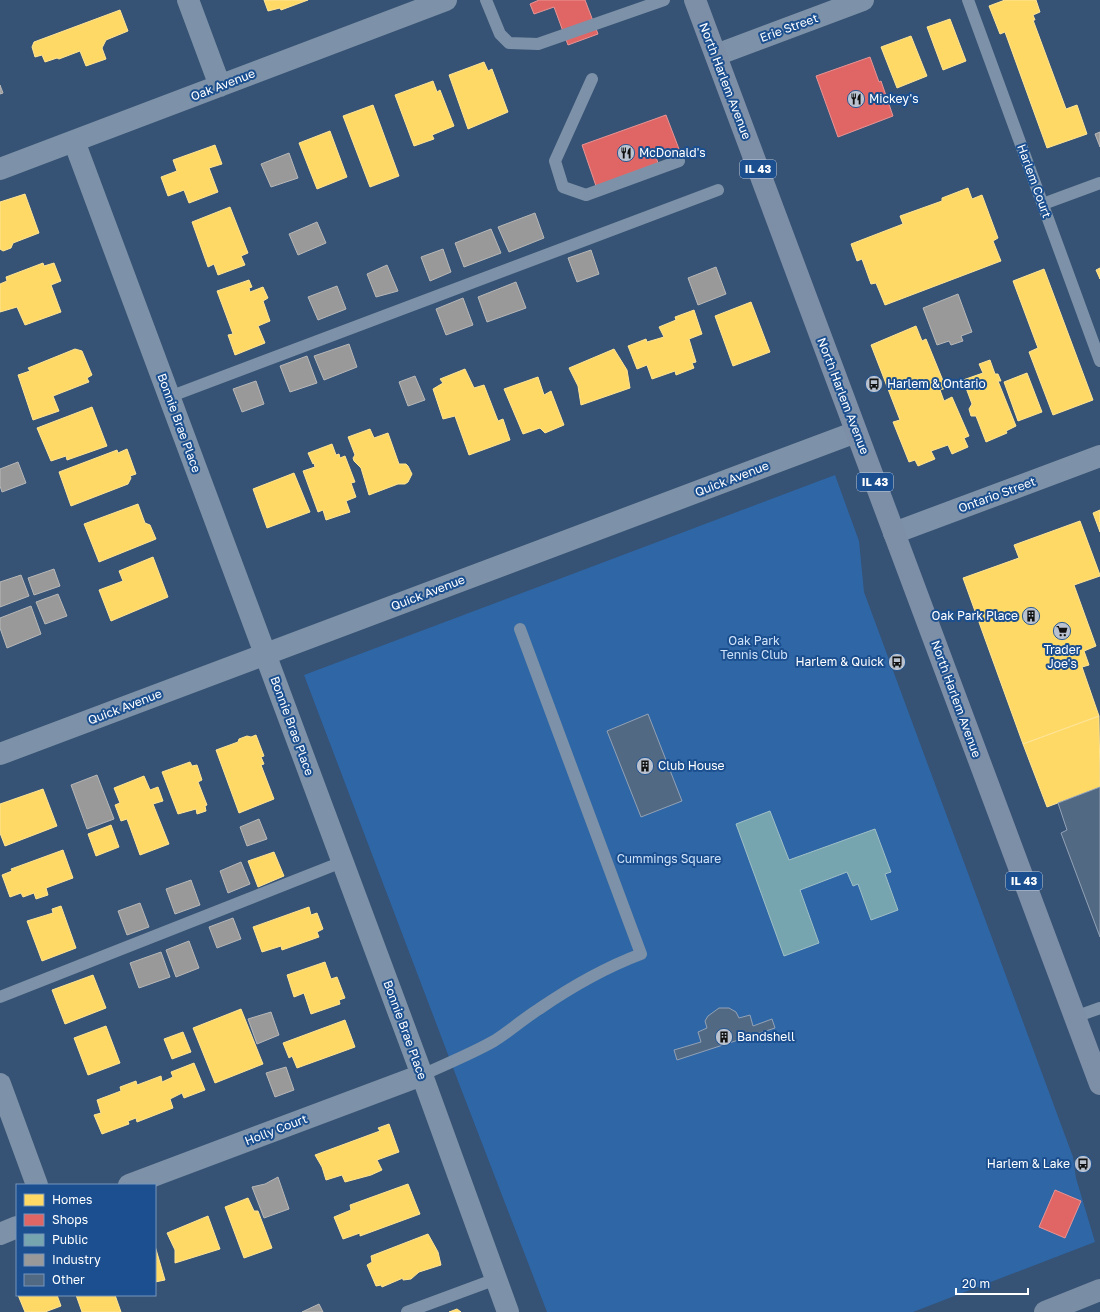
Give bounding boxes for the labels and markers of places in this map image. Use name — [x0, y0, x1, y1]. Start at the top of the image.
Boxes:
restaurant icon: Mickey's — [846, 89, 866, 109]
place label: Mickey's — [869, 91, 919, 106]
restaurant icon: McDonald's — [616, 143, 636, 163]
place label: McDonald's — [639, 145, 706, 160]
bus stop icon: Harlem & Ontario — [864, 374, 884, 394]
place label: Harlem & Ontario — [887, 376, 986, 391]
building icon: Oak Park Place — [1021, 606, 1041, 626]
place label: Oak Park Place — [932, 608, 1018, 623]
supermarket icon: Trader Joe's — [1052, 621, 1072, 641]
place label: Trader Joe's — [1044, 642, 1081, 671]
bus stop icon: Harlem & Quick — [887, 652, 907, 672]
place label: Harlem & Quick — [795, 654, 884, 669]
building icon: Club House — [635, 756, 655, 776]
place label: Club House — [658, 758, 725, 773]
building icon: Bandshell — [714, 1027, 734, 1047]
place label: Bandshell — [737, 1029, 795, 1044]
bus stop icon: Harlem & Lake — [1073, 1154, 1093, 1174]
place label: Harlem & Lake — [987, 1156, 1070, 1171]

